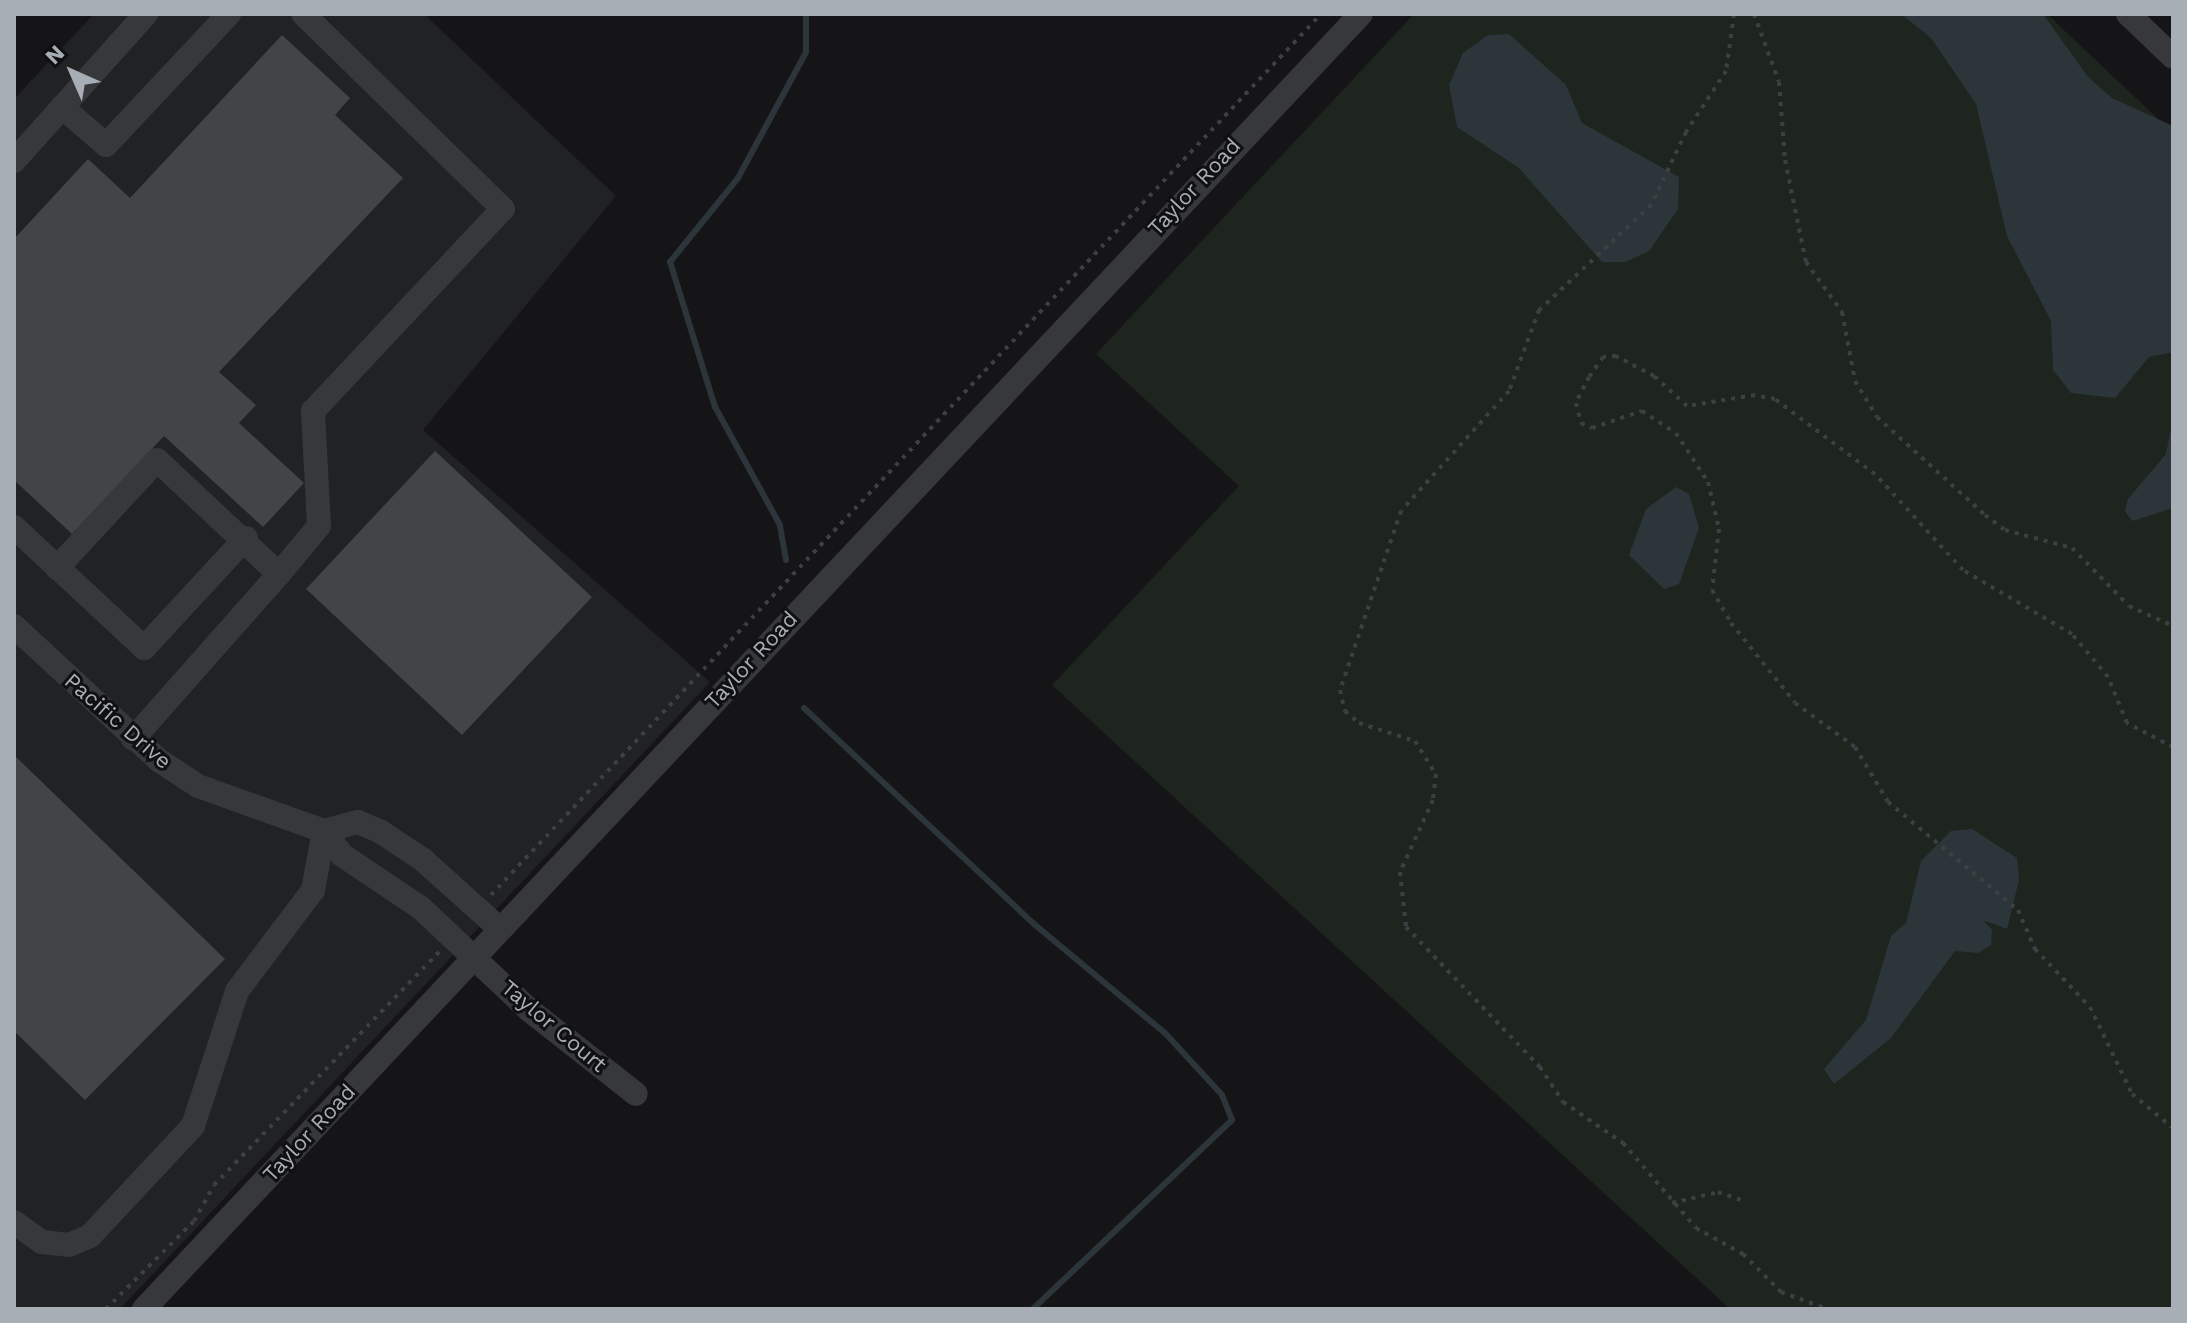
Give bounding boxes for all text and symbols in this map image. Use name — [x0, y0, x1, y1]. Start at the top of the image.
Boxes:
north arrow — [32, 32, 112, 112]
text: N — [40, 40, 69, 69]
street label: Taylor Road — [1142, 133, 1246, 241]
street label: Taylor Road — [699, 606, 803, 714]
street label: Pacific Drive — [59, 667, 177, 775]
street label: Taylor Court — [496, 974, 612, 1078]
street label: Taylor Road — [257, 1079, 361, 1187]

